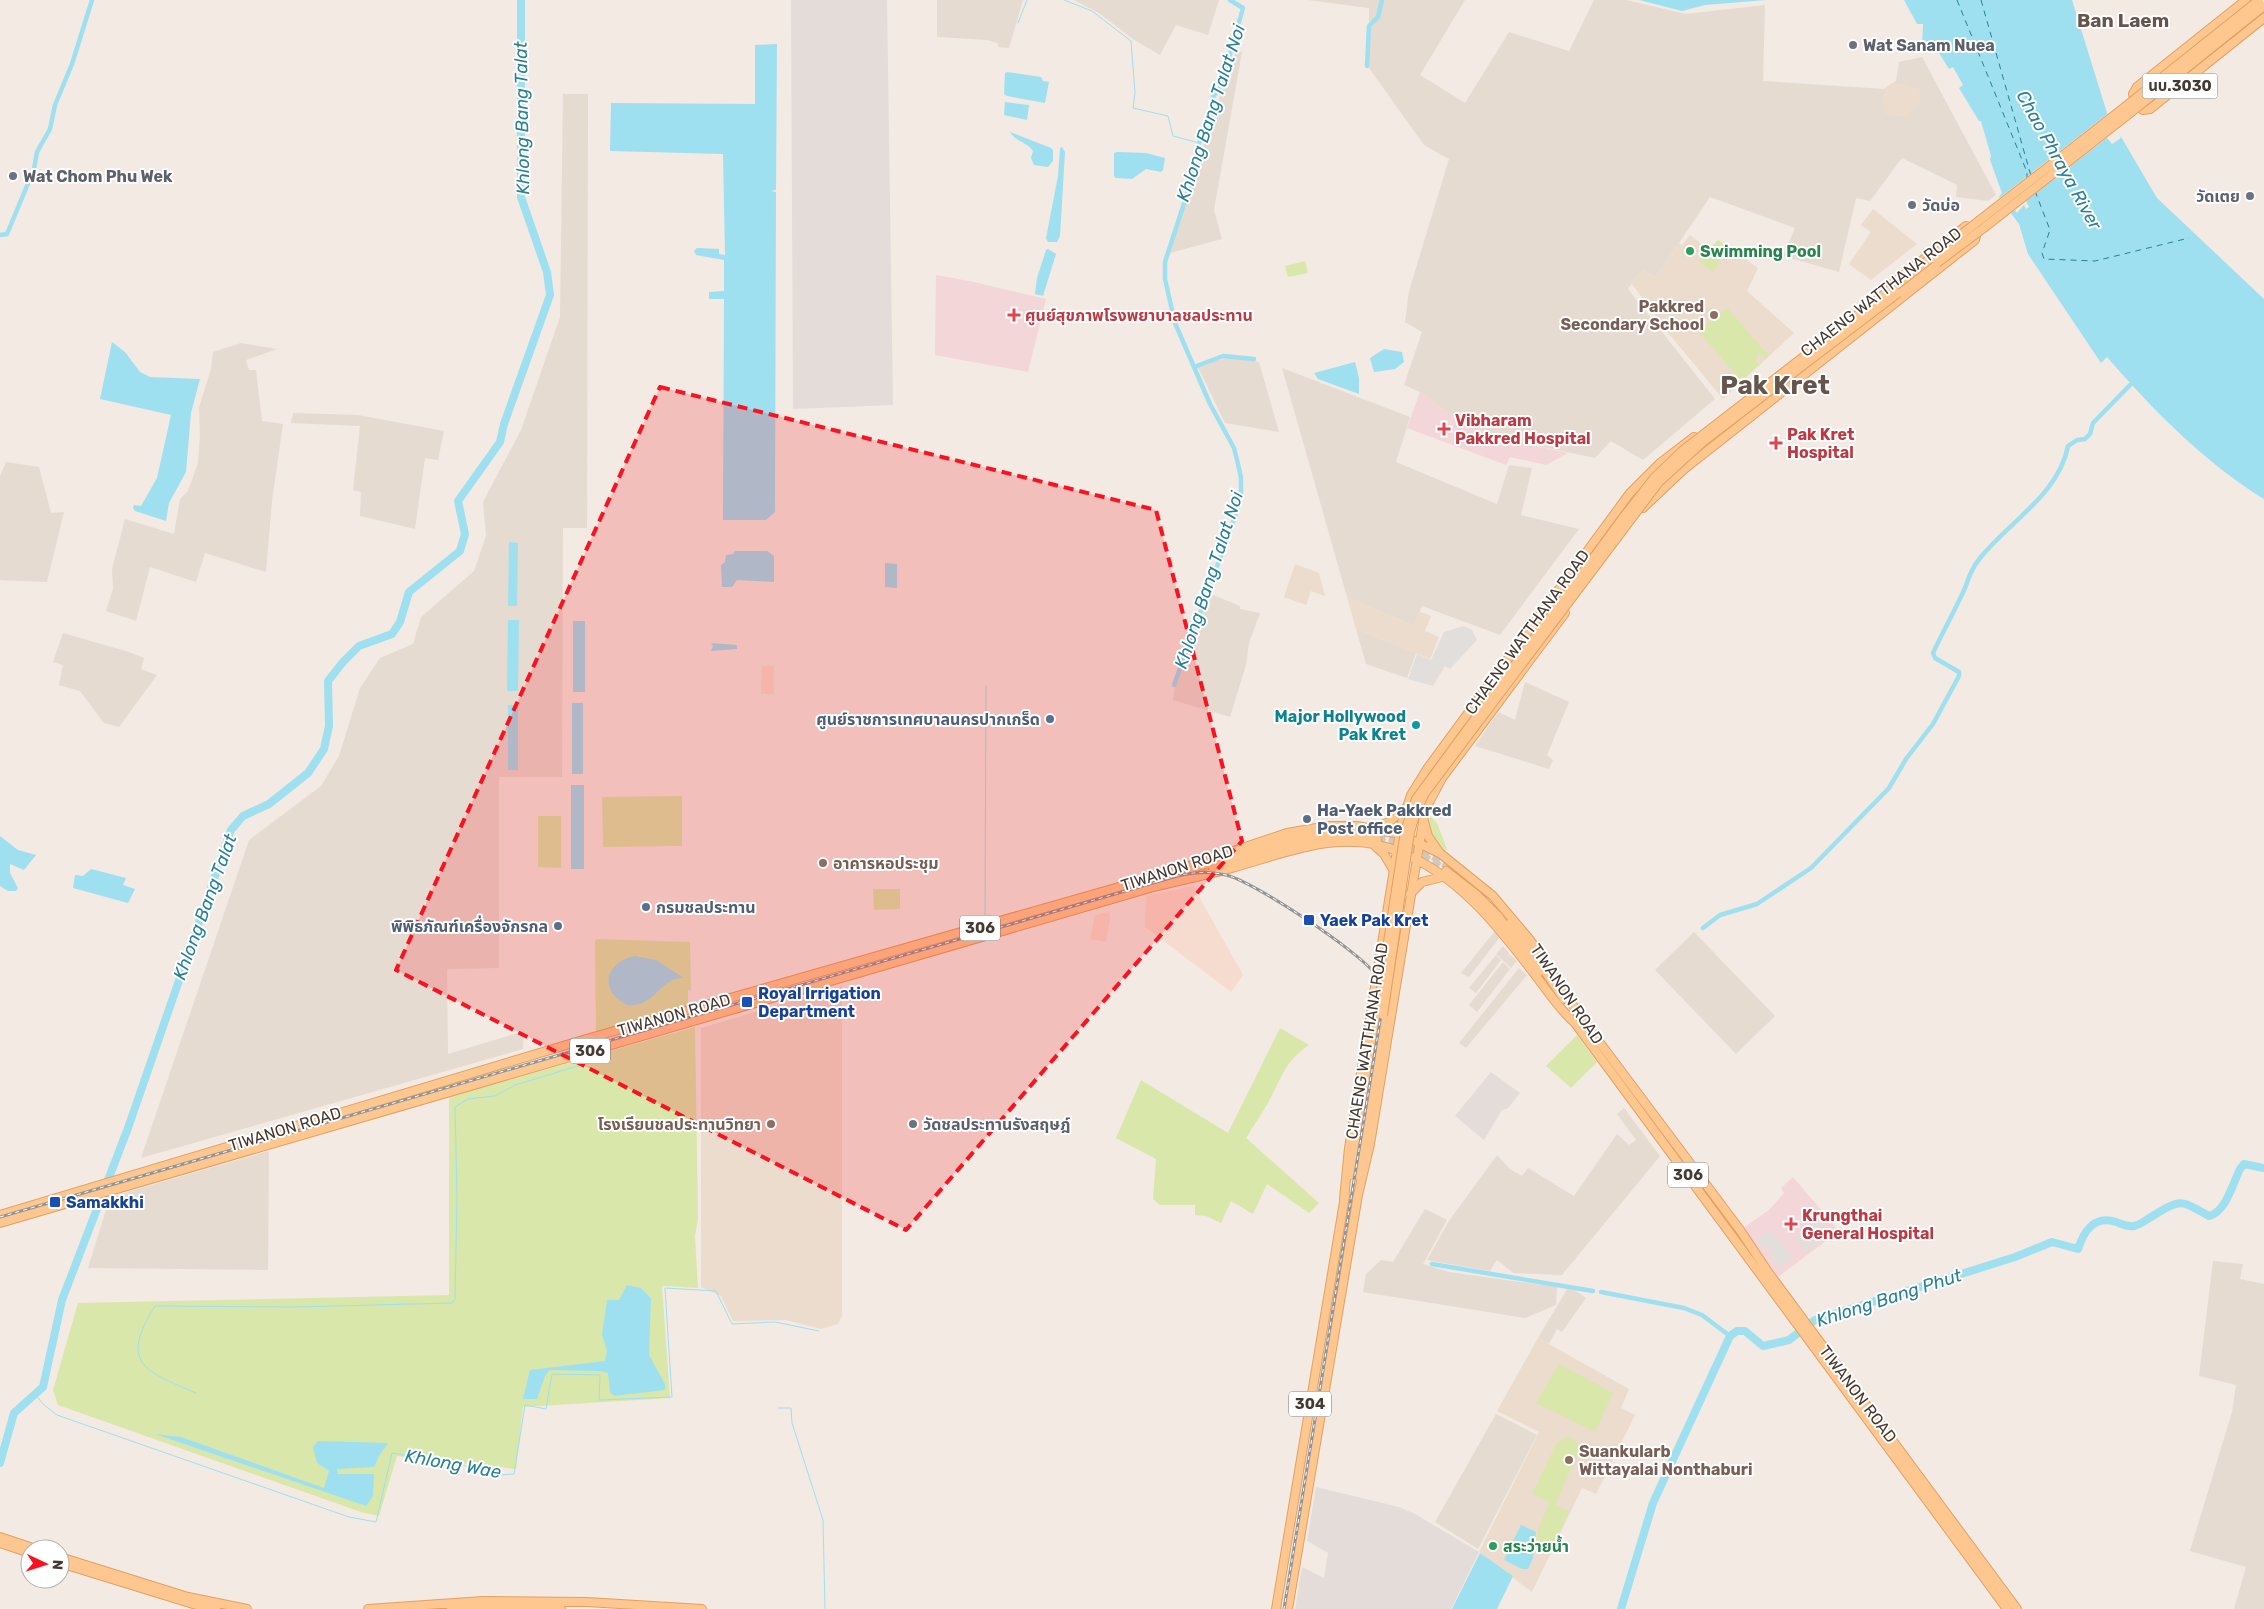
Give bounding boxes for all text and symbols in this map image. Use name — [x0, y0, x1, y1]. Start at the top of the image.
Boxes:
district label: Ban Laem — [2077, 9, 2169, 32]
water label: Khlong Bang Talat Noi — [1172, 21, 1250, 204]
place label: Wat Sanam Nuea — [1863, 36, 1995, 55]
marker: Wat Sanam Nuea — [1847, 39, 1859, 51]
water label: Khlong Bang Talat — [510, 40, 534, 195]
road number: นบ.3030 — [2142, 74, 2218, 98]
water label: Chao Phraya River — [2012, 86, 2107, 235]
place label: Wat Chom Phu Wek — [23, 167, 173, 186]
marker: Wat Chom Phu Wek — [7, 170, 19, 182]
place label: วัดเตย — [2196, 187, 2240, 206]
marker: วัดเตย — [2244, 190, 2256, 202]
place label: วัดบ่อ — [1922, 196, 1960, 215]
marker: วัดบ่อ — [1906, 199, 1918, 211]
street label: CHAENG WATTHANA ROAD — [1797, 223, 1965, 361]
place label: Swimming Pool — [1700, 242, 1821, 261]
marker: Swimming Pool — [1684, 245, 1696, 257]
place label: Pakkred Secondary School — [1560, 297, 1704, 334]
place label: ศูนย์สุขภาพโรงพยาบาลชลประทาน — [1025, 306, 1253, 326]
marker: ศูนย์สุขภาพโรงพยาบาลชลประทาน — [1007, 308, 1021, 322]
marker: Pakkred Secondary School — [1708, 309, 1720, 321]
district label: Pak Kret — [1720, 370, 1830, 401]
place label: Vibharam Pakkred Hospital — [1455, 411, 1591, 448]
marker: Vibharam Pakkred Hospital — [1437, 422, 1451, 436]
place label: Pak Kret Hospital — [1787, 425, 1855, 462]
marker: Pak Kret Hospital — [1769, 436, 1783, 450]
water label: Khlong Bang Talat Noi — [1170, 488, 1248, 671]
street label: CHAENG WATTHANA ROAD — [1461, 546, 1593, 718]
place label: Major Hollywood Pak Kret — [1275, 707, 1407, 744]
place label: ศูนย์ราชการเทศบาลนครปากเกร็ด — [816, 710, 1040, 730]
marker: ศูนย์ราชการเทศบาลนครปากเกร็ด — [1044, 713, 1056, 725]
marker: Major Hollywood Pak Kret — [1410, 719, 1422, 731]
place label: Ha-Yaek Pakkred Post office — [1317, 801, 1452, 838]
marker: Ha-Yaek Pakkred Post office — [1301, 813, 1313, 825]
water label: Khlong Bang Talat — [168, 830, 242, 983]
street label: TIWANON ROAD — [1119, 841, 1235, 895]
place label: อาคารหอประชุม — [833, 854, 939, 873]
marker: อาคารหอประชุม — [817, 857, 829, 869]
place label: กรมชลประทาน — [656, 898, 756, 917]
marker: กรมชลประทาน — [640, 901, 652, 913]
place label: Yaek Pak Kret — [1320, 911, 1429, 930]
marker: Yaek Pak Kret — [1302, 913, 1316, 927]
place label: พิพิธภัณฑ์เครื่องจักรกล — [391, 915, 548, 936]
road number: 306 — [960, 916, 1000, 940]
marker: พิพิธภัณฑ์เครื่องจักรกล — [552, 920, 564, 932]
street label: TIWANON ROAD — [1527, 940, 1607, 1048]
street label: CHAENG WATTHANA ROAD — [1342, 941, 1392, 1141]
place label: Royal Irrigation Department — [758, 984, 881, 1021]
street label: TIWANON ROAD — [615, 990, 733, 1040]
marker: Royal Irrigation Department — [740, 995, 754, 1009]
road number: 306 — [570, 1038, 610, 1064]
street label: TIWANON ROAD — [226, 1103, 344, 1155]
place label: โรงเรียนชลประทานวิทยา — [598, 1115, 761, 1134]
place label: วัดชลประทานรังสฤษฎ์ — [923, 1115, 1070, 1134]
marker: โรงเรียนชลประทานวิทยา — [765, 1118, 777, 1130]
marker: วัดชลประทานรังสฤษฎ์ — [907, 1118, 919, 1130]
road number: 306 — [1668, 1162, 1708, 1188]
place label: Samakkhi — [66, 1193, 144, 1212]
marker: Samakkhi — [48, 1195, 62, 1209]
place label: Krungthai General Hospital — [1802, 1206, 1934, 1243]
marker: Krungthai General Hospital — [1784, 1217, 1798, 1231]
water label: Khlong Bang Phut — [1814, 1264, 1965, 1332]
street label: TIWANON ROAD — [1815, 1342, 1901, 1446]
road number: 304 — [1289, 1392, 1331, 1416]
place label: Suankularb Wittayalai Nonthaburi — [1579, 1442, 1753, 1479]
water label: Khlong Wae — [403, 1445, 503, 1483]
marker: Suankularb Wittayalai Nonthaburi — [1563, 1454, 1575, 1466]
place label: สระว่ายน้ำ — [1503, 1535, 1569, 1556]
north arrow — [20, 1539, 70, 1589]
marker: สระว่ายน้ำ — [1487, 1540, 1499, 1552]
text: N — [49, 1559, 66, 1570]

